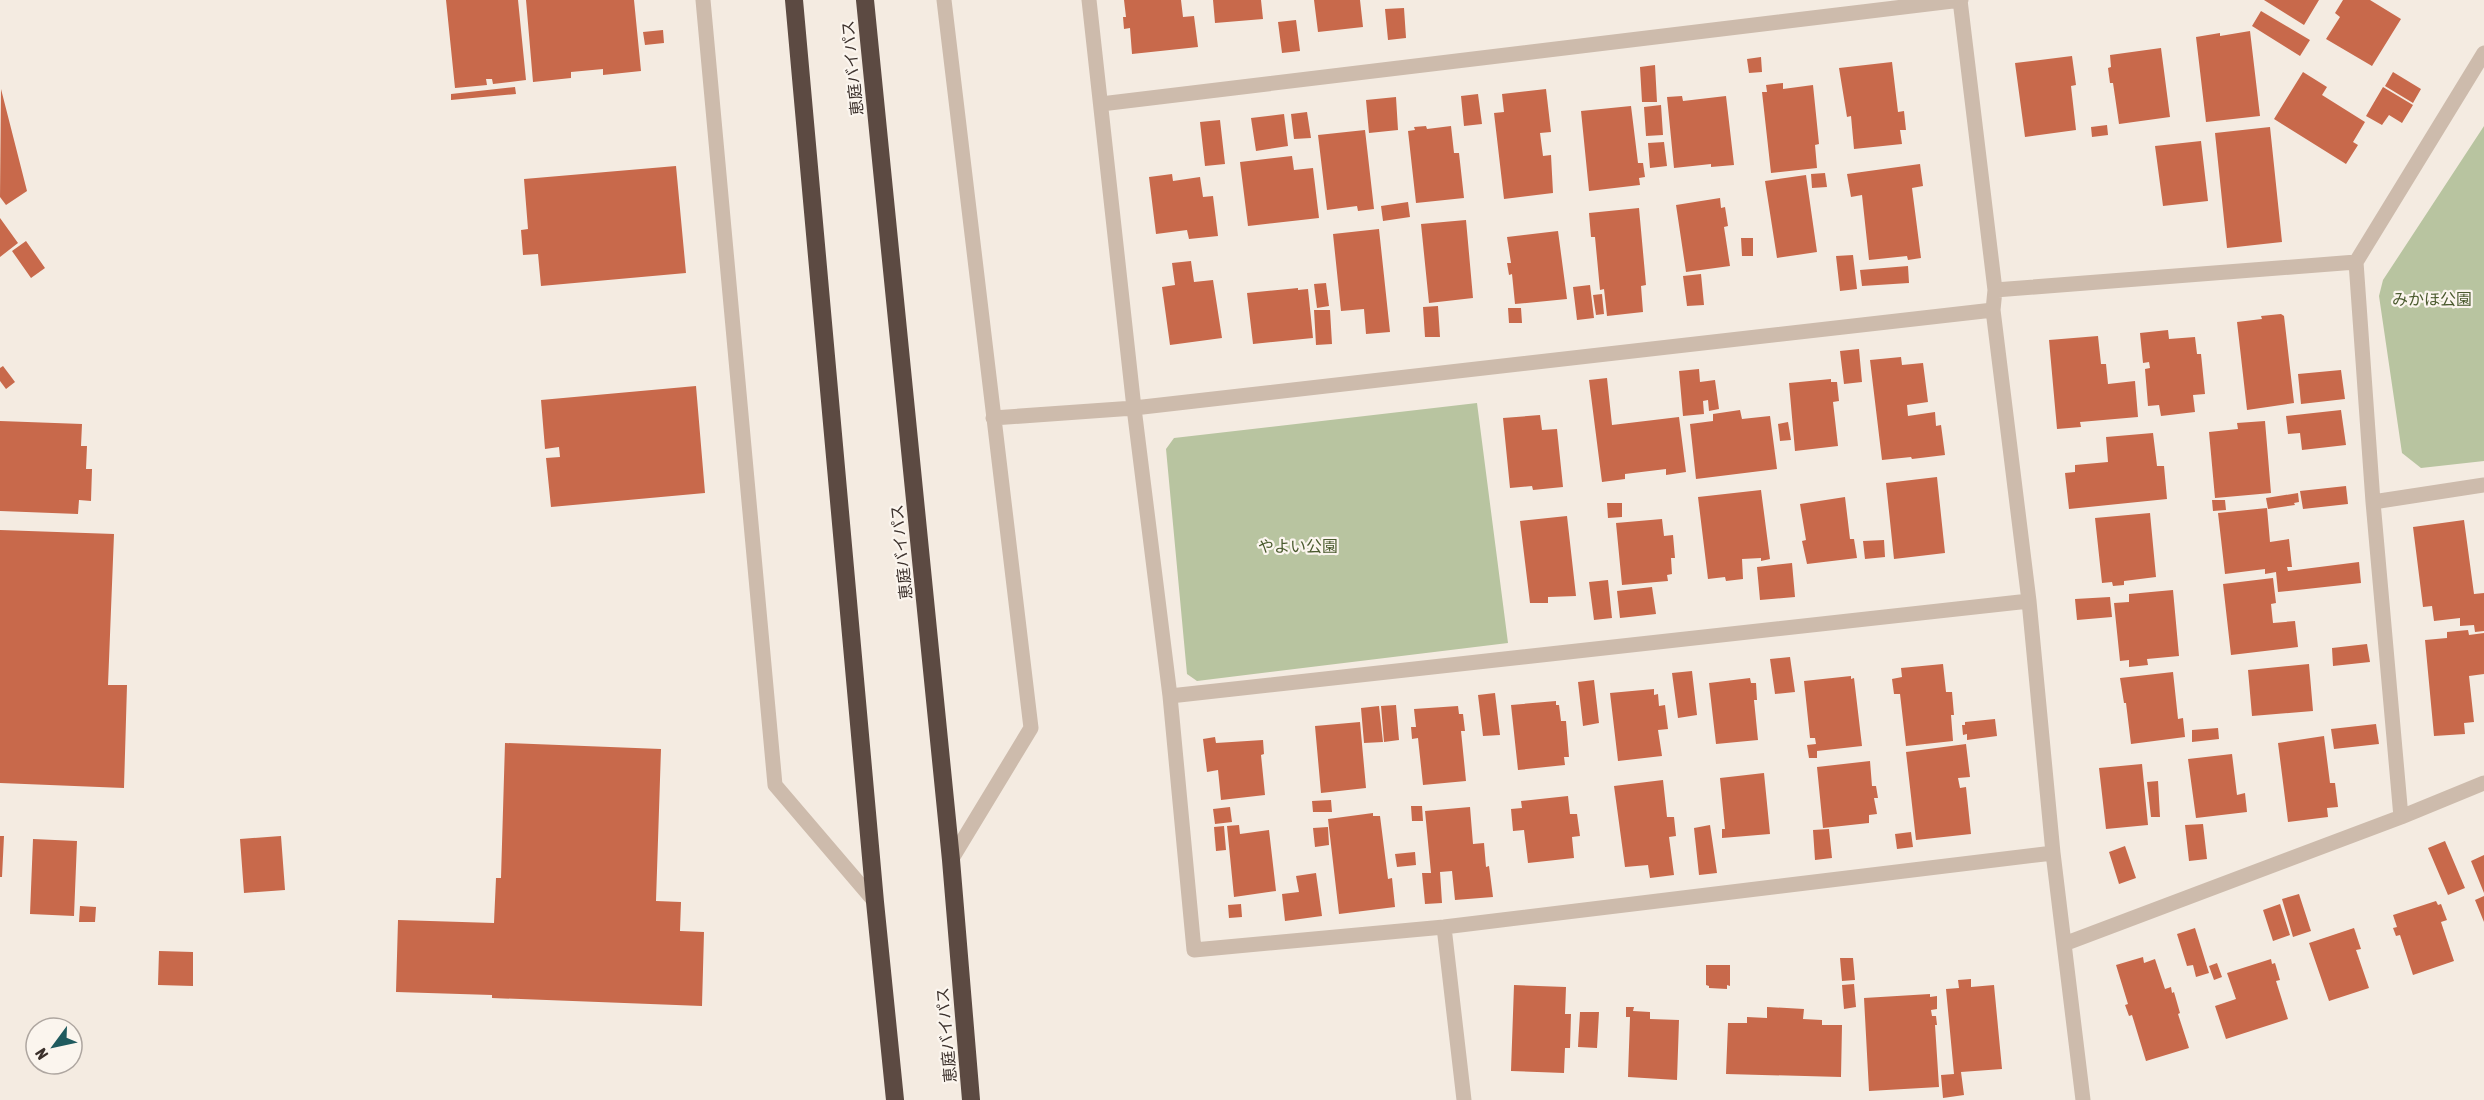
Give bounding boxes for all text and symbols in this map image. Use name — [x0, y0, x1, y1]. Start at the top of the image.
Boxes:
street label: 恵庭バイパス — [838, 19, 866, 117]
park label: みかほ公園 — [2392, 290, 2472, 308]
street label: 恵庭バイパス — [887, 503, 915, 601]
park label: やよい公園 — [1258, 537, 1338, 555]
street label: 恵庭バイパス — [933, 987, 959, 1083]
north arrow — [24, 1016, 84, 1076]
text: N — [31, 1045, 52, 1063]

